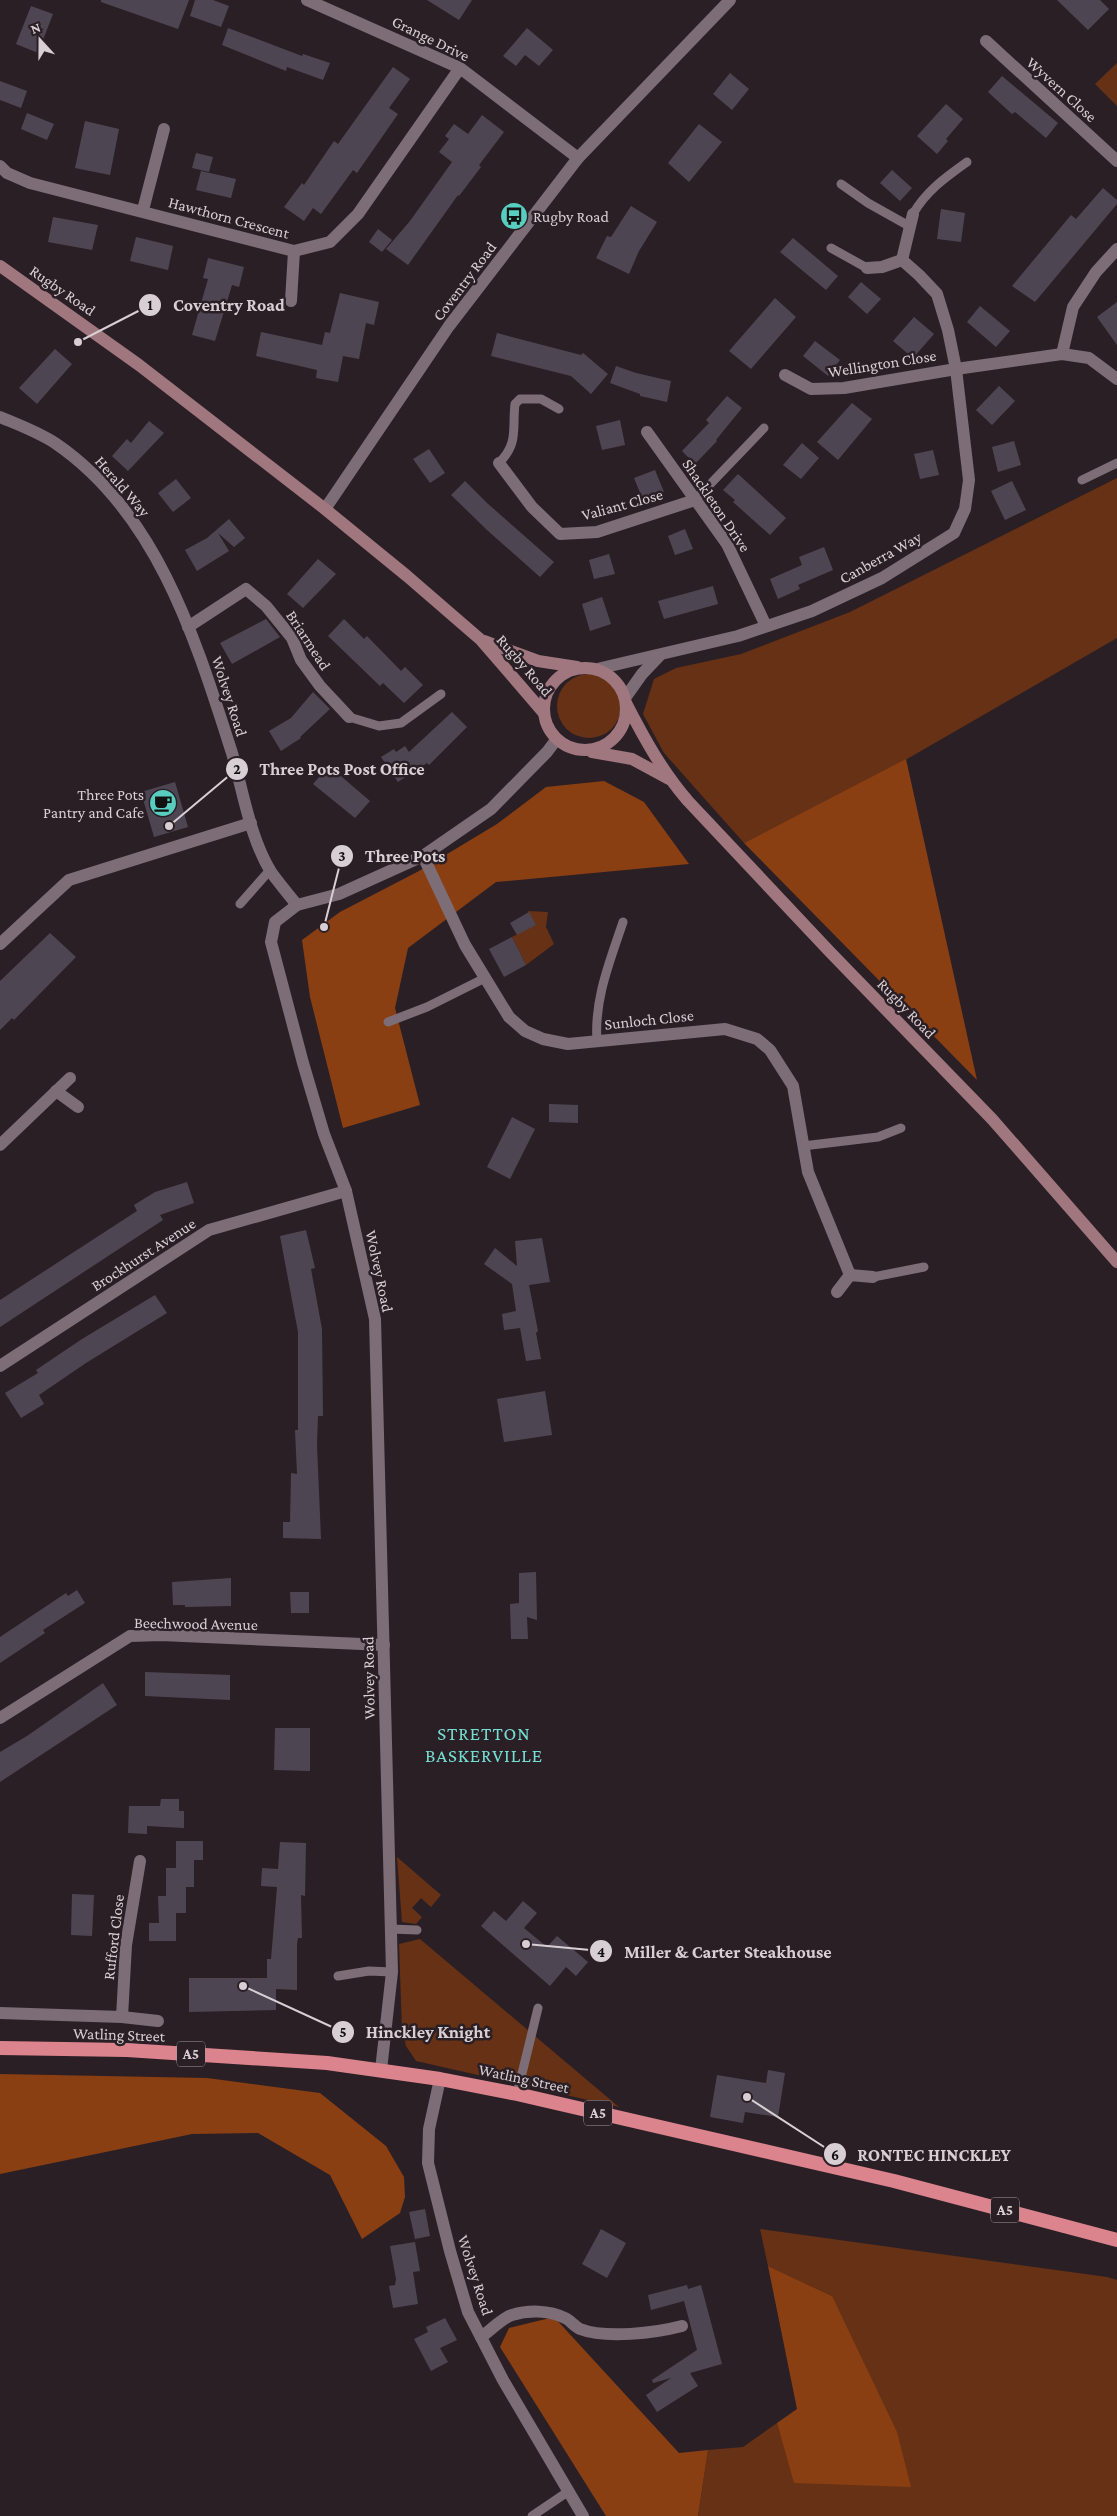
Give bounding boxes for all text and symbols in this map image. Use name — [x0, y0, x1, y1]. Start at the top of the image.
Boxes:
street label: Grange Drive — [389, 12, 472, 65]
north arrow — [15, 15, 65, 65]
text: N — [28, 19, 43, 37]
street label: Wyvern Close — [1022, 53, 1100, 126]
street label: Hawthorn Crescent — [167, 193, 292, 242]
bus stop icon: Rugby Road — [499, 201, 529, 231]
place label: Rugby Road — [533, 208, 609, 226]
street label: Coventry Road — [429, 238, 501, 325]
street label: Rugby Road — [26, 262, 99, 320]
callout: Coventry Road — [138, 288, 295, 321]
text: Coventry Road — [173, 295, 285, 315]
text: 1 — [147, 297, 153, 313]
street label: Wellington Close — [827, 347, 938, 381]
street label: Herald Way — [91, 453, 154, 521]
street label: Shackleton Drive — [679, 456, 754, 555]
street label: Valiant Close — [580, 485, 665, 523]
street label: Canberra Way — [836, 528, 925, 588]
street label: Briarmead — [283, 607, 334, 674]
street label: Rugby Road — [493, 631, 556, 701]
street label: Wolvey Road — [208, 654, 251, 739]
callout: Three Pots Post Office — [224, 752, 435, 785]
text: Three Pots Post Office — [259, 759, 425, 779]
text: 2 — [233, 761, 241, 777]
place label: Three Pots Pantry and Cafe — [43, 786, 144, 822]
cafe icon: Three Pots Pantry and Cafe — [148, 788, 178, 818]
callout: Three Pots — [330, 839, 456, 872]
text: Three Pots — [365, 846, 445, 866]
text: 3 — [338, 848, 346, 864]
street label: Rugby Road — [873, 975, 940, 1043]
street label: Sunloch Close — [604, 1006, 695, 1033]
street label: Brockhurst Avenue — [88, 1214, 198, 1294]
street label: Wolvey Road — [362, 1229, 397, 1314]
street label: Beechwood Avenue — [134, 1614, 258, 1633]
street label: Wolvey Road — [359, 1636, 379, 1720]
district label: STRETTON BASKERVILLE — [425, 1723, 543, 1766]
street label: Rufford Close — [100, 1893, 127, 1981]
callout: Miller & Carter Steakhouse — [589, 1935, 841, 1968]
text: Miller & Carter Steakhouse — [624, 1942, 832, 1962]
text: 4 — [597, 1944, 605, 1960]
callout: Hinckley Knight — [331, 2015, 500, 2048]
text: Hinckley Knight — [366, 2022, 491, 2042]
street label: Watling Street — [73, 2024, 166, 2046]
text: 5 — [339, 2024, 347, 2040]
road number: A5 — [177, 2042, 205, 2066]
street label: Watling Street — [477, 2061, 571, 2097]
road number: A5 — [584, 2100, 612, 2126]
callout: RONTEC HINCKLEY — [823, 2138, 1021, 2171]
text: RONTEC HINCKLEY — [857, 2145, 1012, 2165]
text: 6 — [831, 2147, 839, 2163]
road number: A5 — [991, 2198, 1019, 2222]
street label: Wolvey Road — [454, 2233, 497, 2318]

